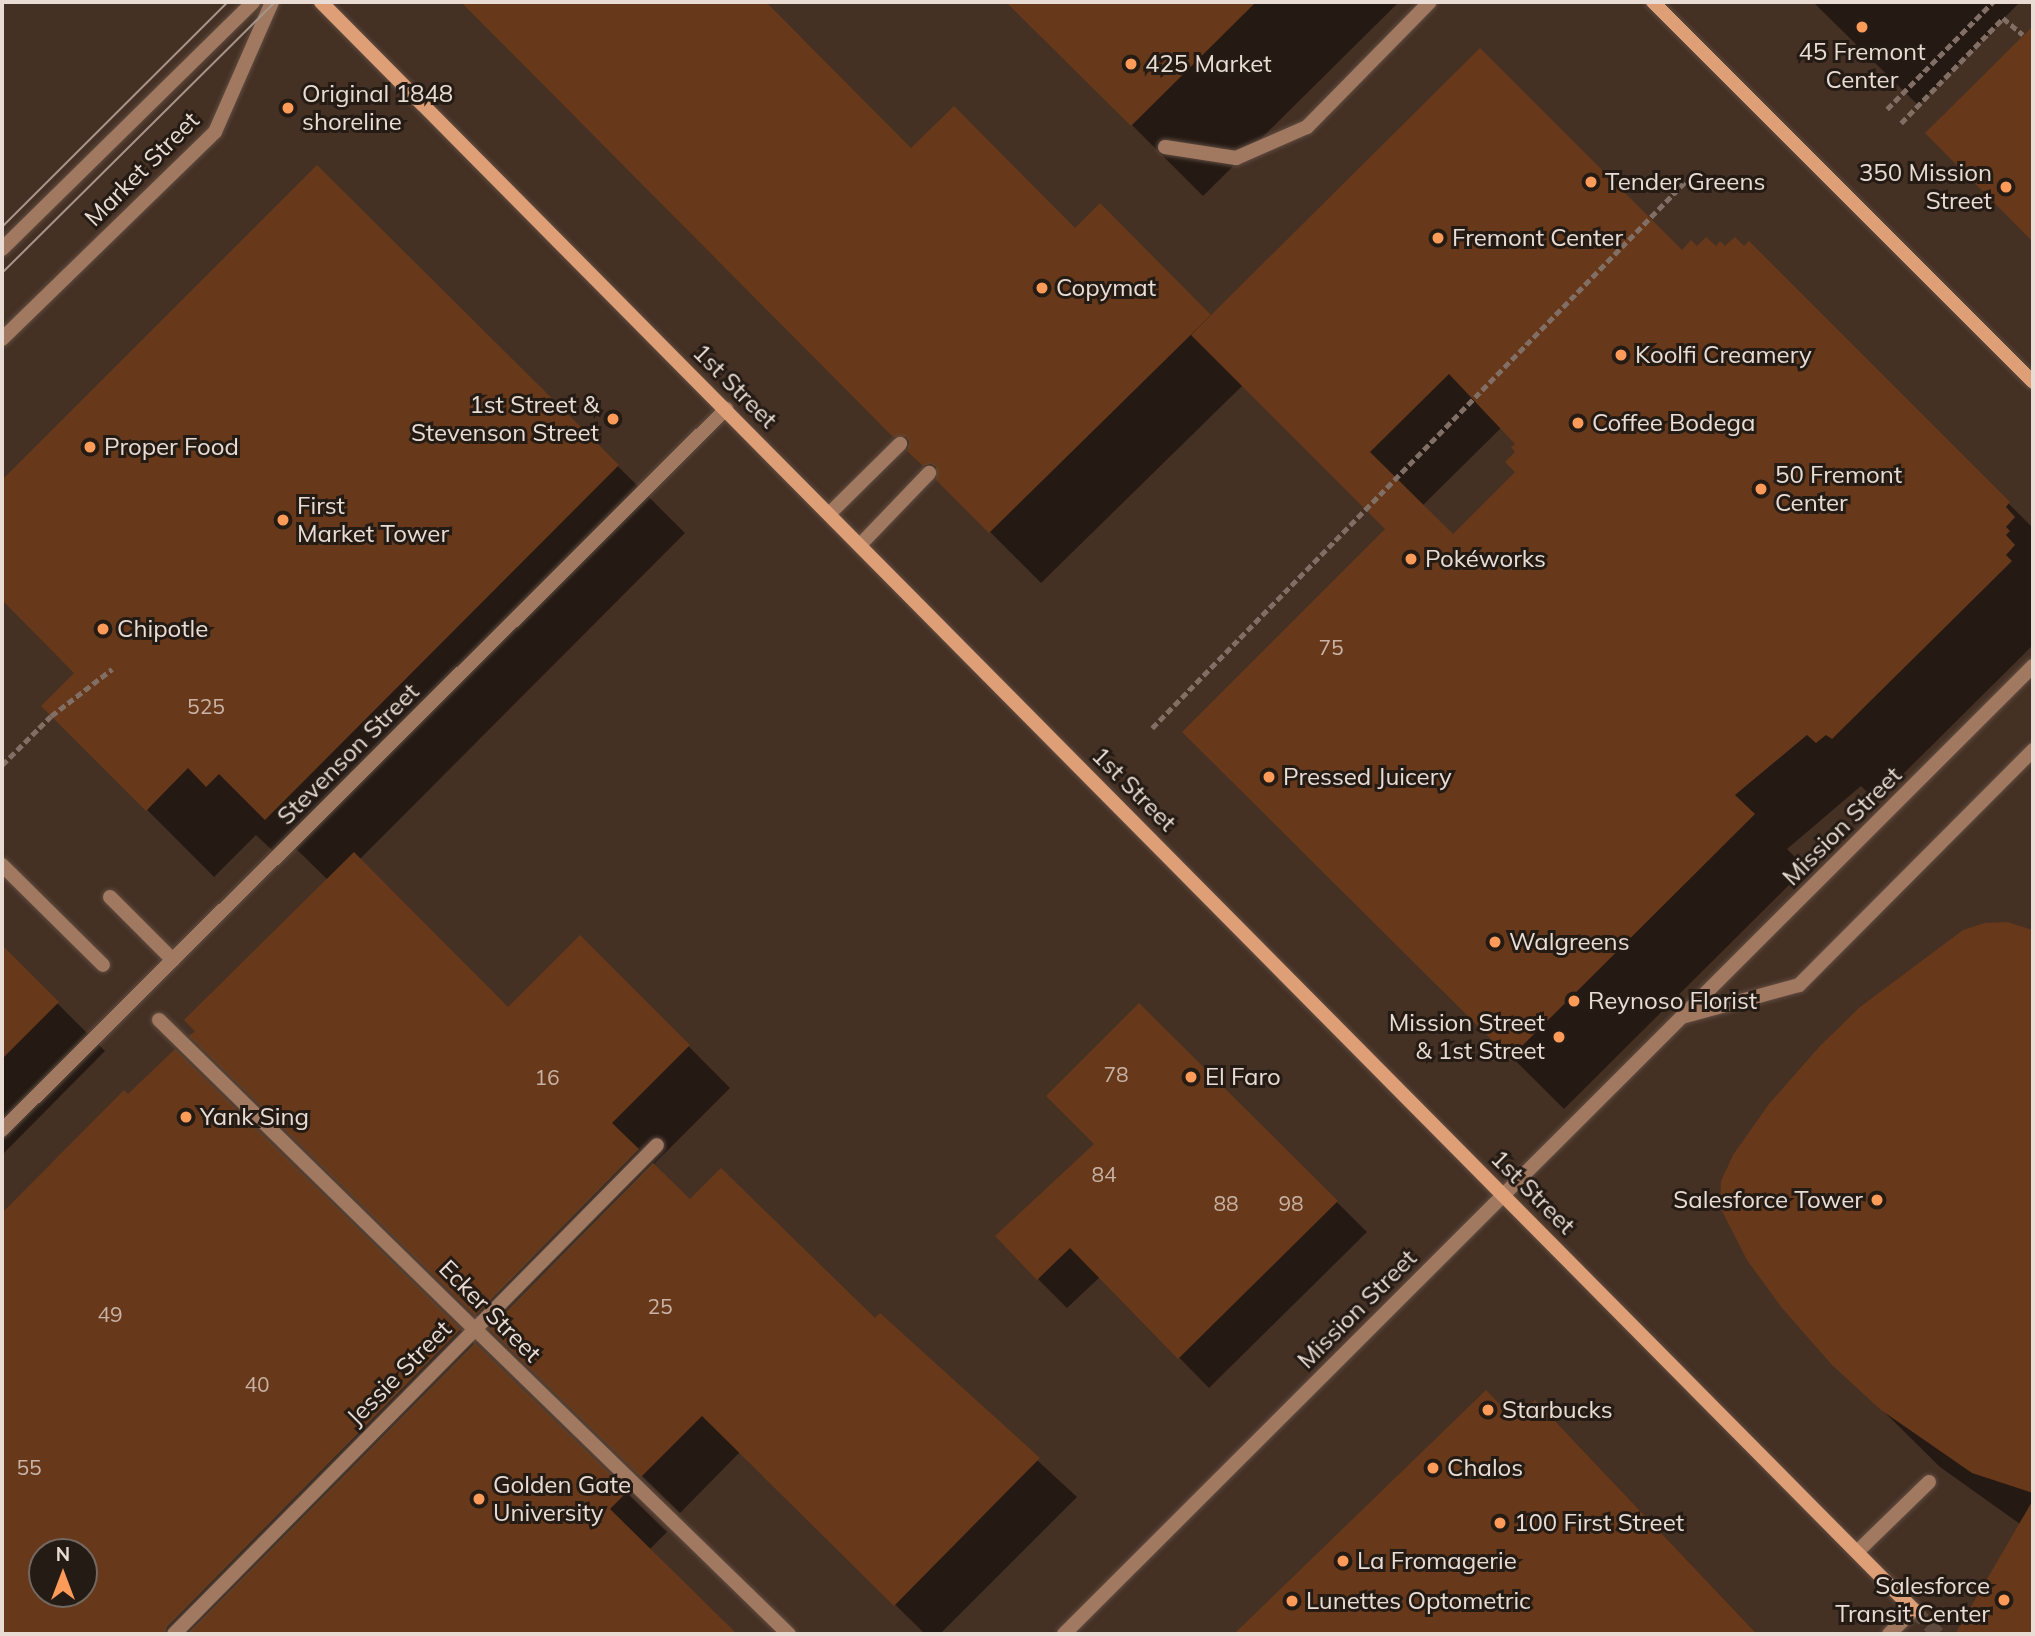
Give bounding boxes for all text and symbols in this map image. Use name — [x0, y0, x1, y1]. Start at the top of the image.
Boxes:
marker: 45 Fremont Center — [1854, 19, 1870, 35]
place label: 45 Fremont Center — [1798, 38, 1926, 94]
place label: 425 Market — [1145, 50, 1272, 78]
marker: 425 Market — [1123, 56, 1139, 72]
place label: Original 1848 shoreline — [302, 80, 453, 136]
marker: Original 1848 shoreline — [280, 100, 296, 116]
street label: Market Street — [79, 106, 205, 232]
place label: 350 Mission Street — [1859, 159, 1992, 215]
place label: Tender Greens — [1605, 168, 1765, 196]
marker: Tender Greens — [1583, 174, 1599, 190]
marker: 350 Mission Street — [1998, 179, 2014, 195]
place label: Fremont Center — [1452, 224, 1623, 252]
marker: Fremont Center — [1430, 230, 1446, 246]
place label: Copymat — [1056, 274, 1156, 302]
marker: Copymat — [1034, 280, 1050, 296]
street label: 1st Street — [687, 338, 783, 434]
place label: Koolfi Creamery — [1635, 341, 1812, 369]
marker: Koolfi Creamery — [1613, 347, 1629, 363]
place label: 1st Street & Stevenson Street — [411, 391, 599, 447]
place label: Coffee Bodega — [1592, 409, 1755, 437]
marker: 1st Street & Stevenson Street — [605, 411, 621, 427]
marker: Coffee Bodega — [1570, 415, 1586, 431]
place label: Proper Food — [104, 433, 239, 461]
marker: Proper Food — [82, 439, 98, 455]
place label: 50 Fremont Center — [1775, 461, 1902, 517]
marker: 50 Fremont Center — [1753, 481, 1769, 497]
place label: First Market Tower — [297, 492, 449, 548]
marker: First Market Tower — [275, 512, 291, 528]
place label: Pokéworks — [1425, 545, 1546, 573]
marker: Pokéworks — [1403, 551, 1419, 567]
place label: Chipotle — [117, 615, 208, 643]
marker: Chipotle — [95, 621, 111, 637]
house number: 75 — [1318, 634, 1344, 660]
street label: Stevenson Street — [271, 677, 425, 831]
house number: 525 — [187, 693, 225, 719]
street label: 1st Street — [1086, 741, 1182, 837]
street label: Mission Street — [1777, 761, 1907, 891]
place label: Pressed Juicery — [1283, 763, 1452, 791]
marker: Pressed Juicery — [1261, 769, 1277, 785]
place label: Walgreens — [1509, 928, 1630, 956]
marker: Walgreens — [1487, 934, 1503, 950]
place label: Reynoso Florist — [1588, 987, 1757, 1015]
marker: Reynoso Florist — [1566, 993, 1582, 1009]
place label: Mission Street & 1st Street — [1389, 1009, 1545, 1065]
marker: Mission Street & 1st Street — [1551, 1029, 1567, 1045]
house number: 78 — [1103, 1061, 1129, 1087]
place label: El Faro — [1205, 1063, 1281, 1091]
house number: 16 — [534, 1064, 560, 1090]
marker: El Faro — [1183, 1069, 1199, 1085]
place label: Yank Sing — [200, 1103, 309, 1131]
marker: Yank Sing — [178, 1109, 194, 1125]
street label: 1st Street — [1485, 1144, 1581, 1240]
house number: 84 — [1091, 1161, 1117, 1187]
place label: Salesforce Tower — [1673, 1186, 1863, 1214]
house number: 88 — [1213, 1190, 1239, 1216]
house number: 98 — [1278, 1190, 1304, 1216]
marker: Salesforce Tower — [1869, 1192, 1885, 1208]
street label: Mission Street — [1292, 1244, 1422, 1374]
street label: Ecker Street — [433, 1254, 547, 1368]
house number: 25 — [647, 1293, 673, 1319]
house number: 49 — [97, 1301, 123, 1327]
street label: Jessie Street — [341, 1315, 457, 1431]
house number: 40 — [244, 1371, 270, 1397]
place label: Starbucks — [1502, 1396, 1613, 1424]
marker: Starbucks — [1480, 1402, 1496, 1418]
house number: 55 — [16, 1454, 42, 1480]
place label: Chalos — [1447, 1454, 1523, 1482]
marker: Chalos — [1425, 1460, 1441, 1476]
place label: Golden Gate University — [493, 1471, 631, 1527]
marker: Golden Gate University — [471, 1491, 487, 1507]
place label: 100 First Street — [1514, 1509, 1684, 1537]
marker: 100 First Street — [1492, 1515, 1508, 1531]
north arrow — [28, 1538, 98, 1608]
text: N — [56, 1542, 70, 1566]
place label: La Fromagerie — [1357, 1547, 1517, 1575]
marker: La Fromagerie — [1335, 1553, 1351, 1569]
place label: Salesforce Transit Center — [1835, 1572, 1990, 1628]
place label: Lunettes Optometric — [1306, 1587, 1531, 1615]
marker: Salesforce Transit Center — [1996, 1592, 2012, 1608]
marker: Lunettes Optometric — [1284, 1593, 1300, 1609]

